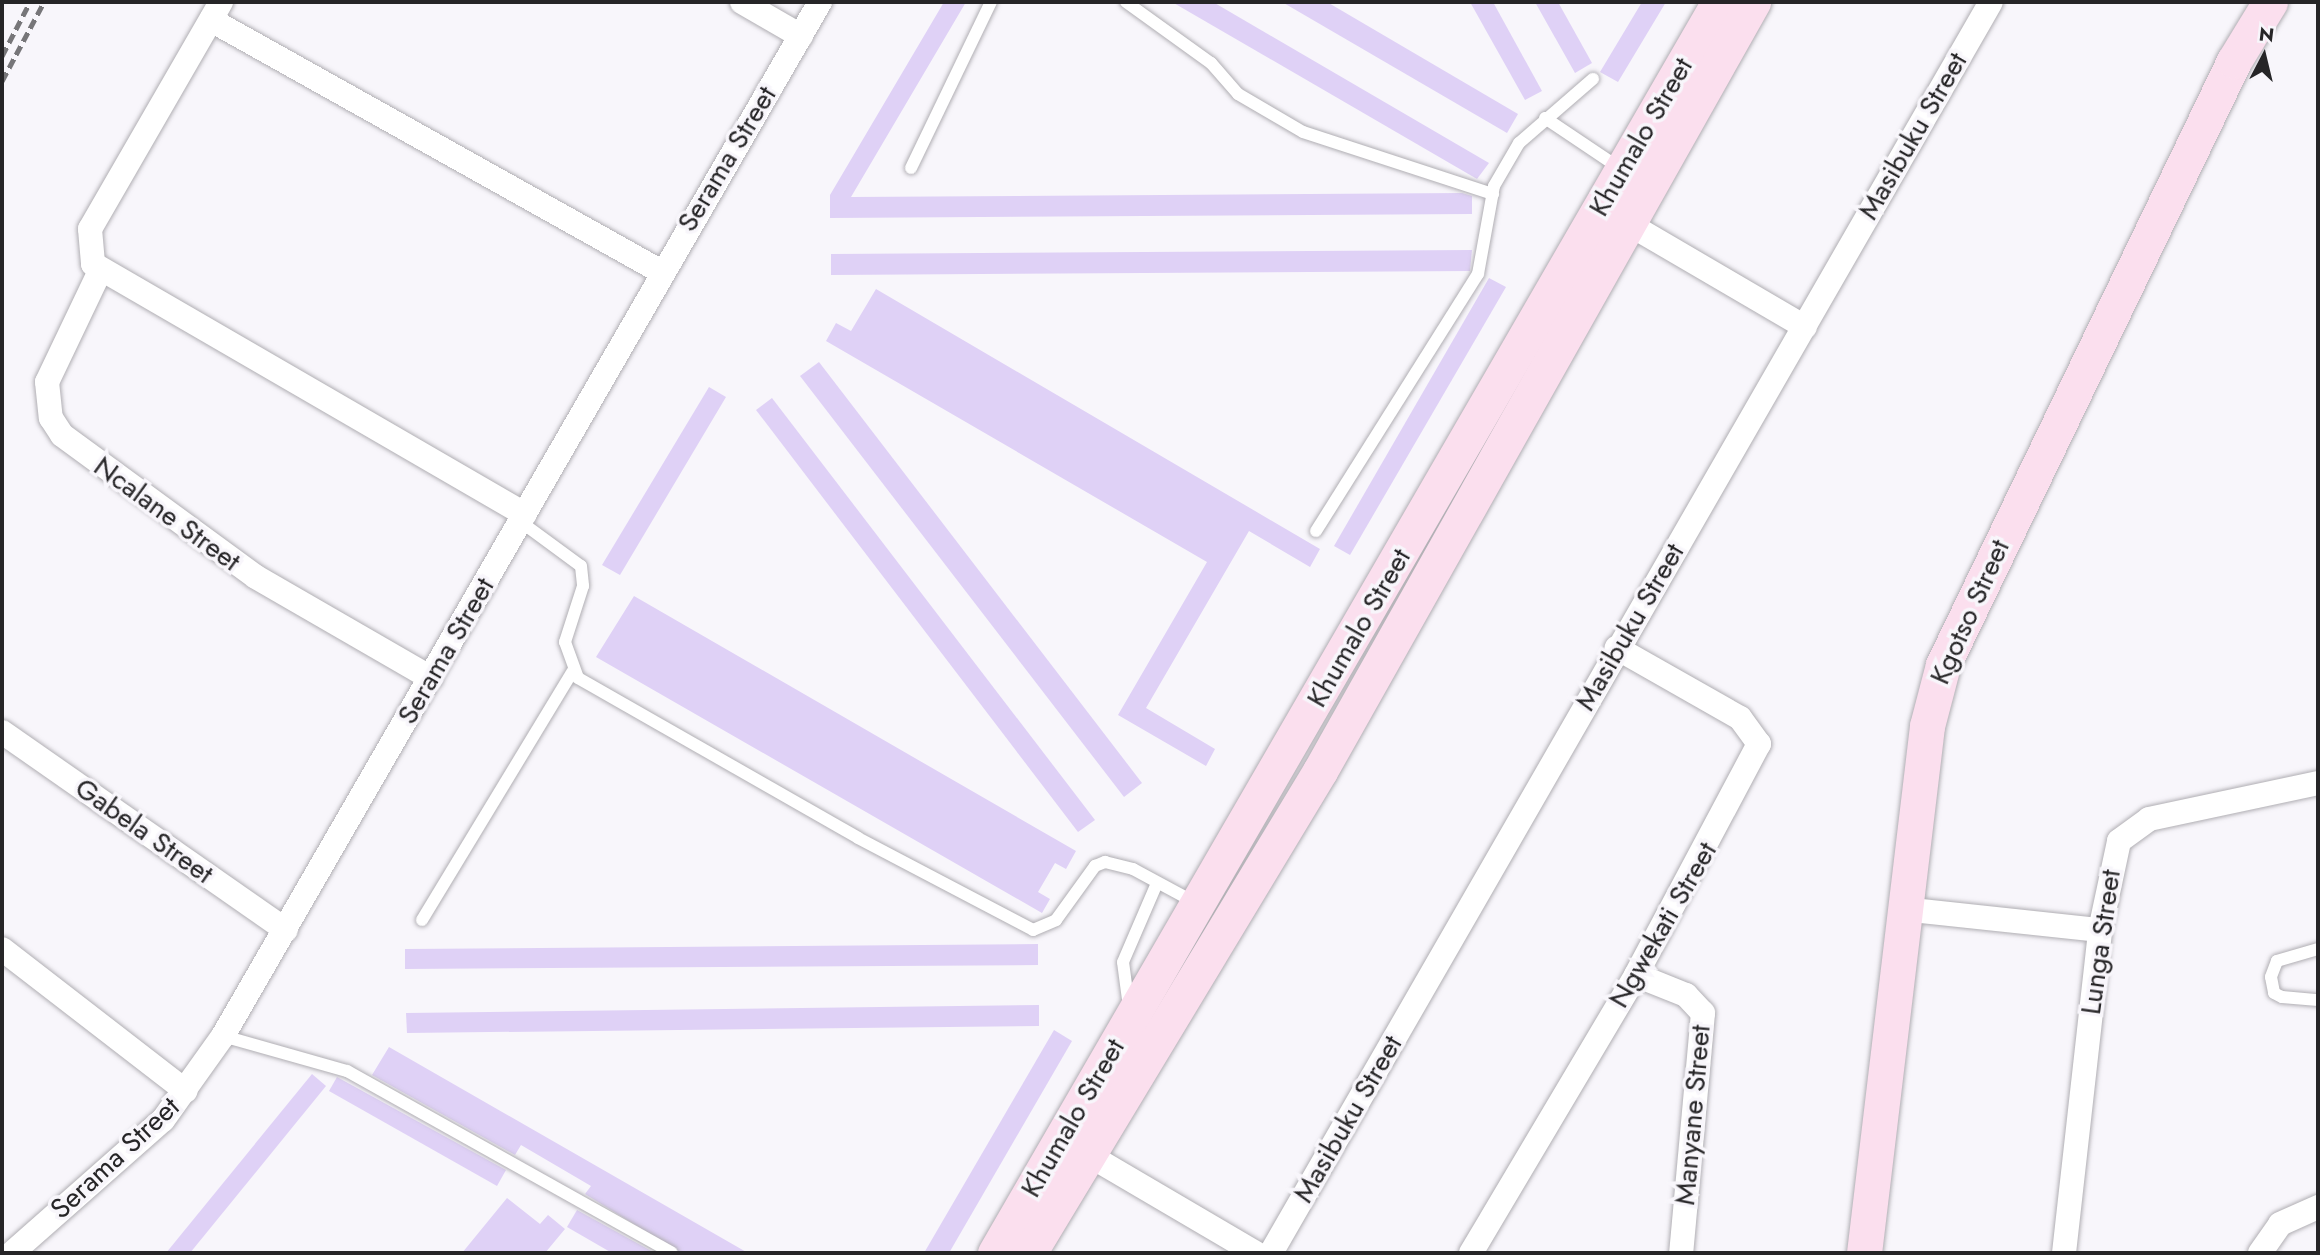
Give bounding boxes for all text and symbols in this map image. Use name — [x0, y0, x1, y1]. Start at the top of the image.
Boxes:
text: N — [2257, 20, 2276, 49]
north arrow — [2229, 21, 2299, 91]
street label: Masibuku Street — [1852, 46, 1974, 226]
street label: Khumalo Street — [1582, 52, 1700, 222]
street label: Serama Street — [671, 80, 783, 238]
street label: Ncalane Street — [87, 450, 247, 578]
street label: Kgotso Street — [1923, 534, 2017, 690]
street label: Masibuku Street — [1569, 537, 1691, 717]
street label: Khumalo Street — [1300, 543, 1418, 713]
street label: Serama Street — [391, 572, 501, 730]
street label: Gabela Street — [69, 771, 219, 891]
street label: Ngwekati Street — [1602, 836, 1724, 1014]
street label: Lunga Street — [2074, 867, 2128, 1017]
street label: Manyane Street — [1668, 1023, 1718, 1207]
street label: Masibuku Street — [1287, 1029, 1409, 1209]
street label: Khumalo Street — [1014, 1033, 1132, 1203]
street label: Serama Street — [44, 1090, 186, 1226]

